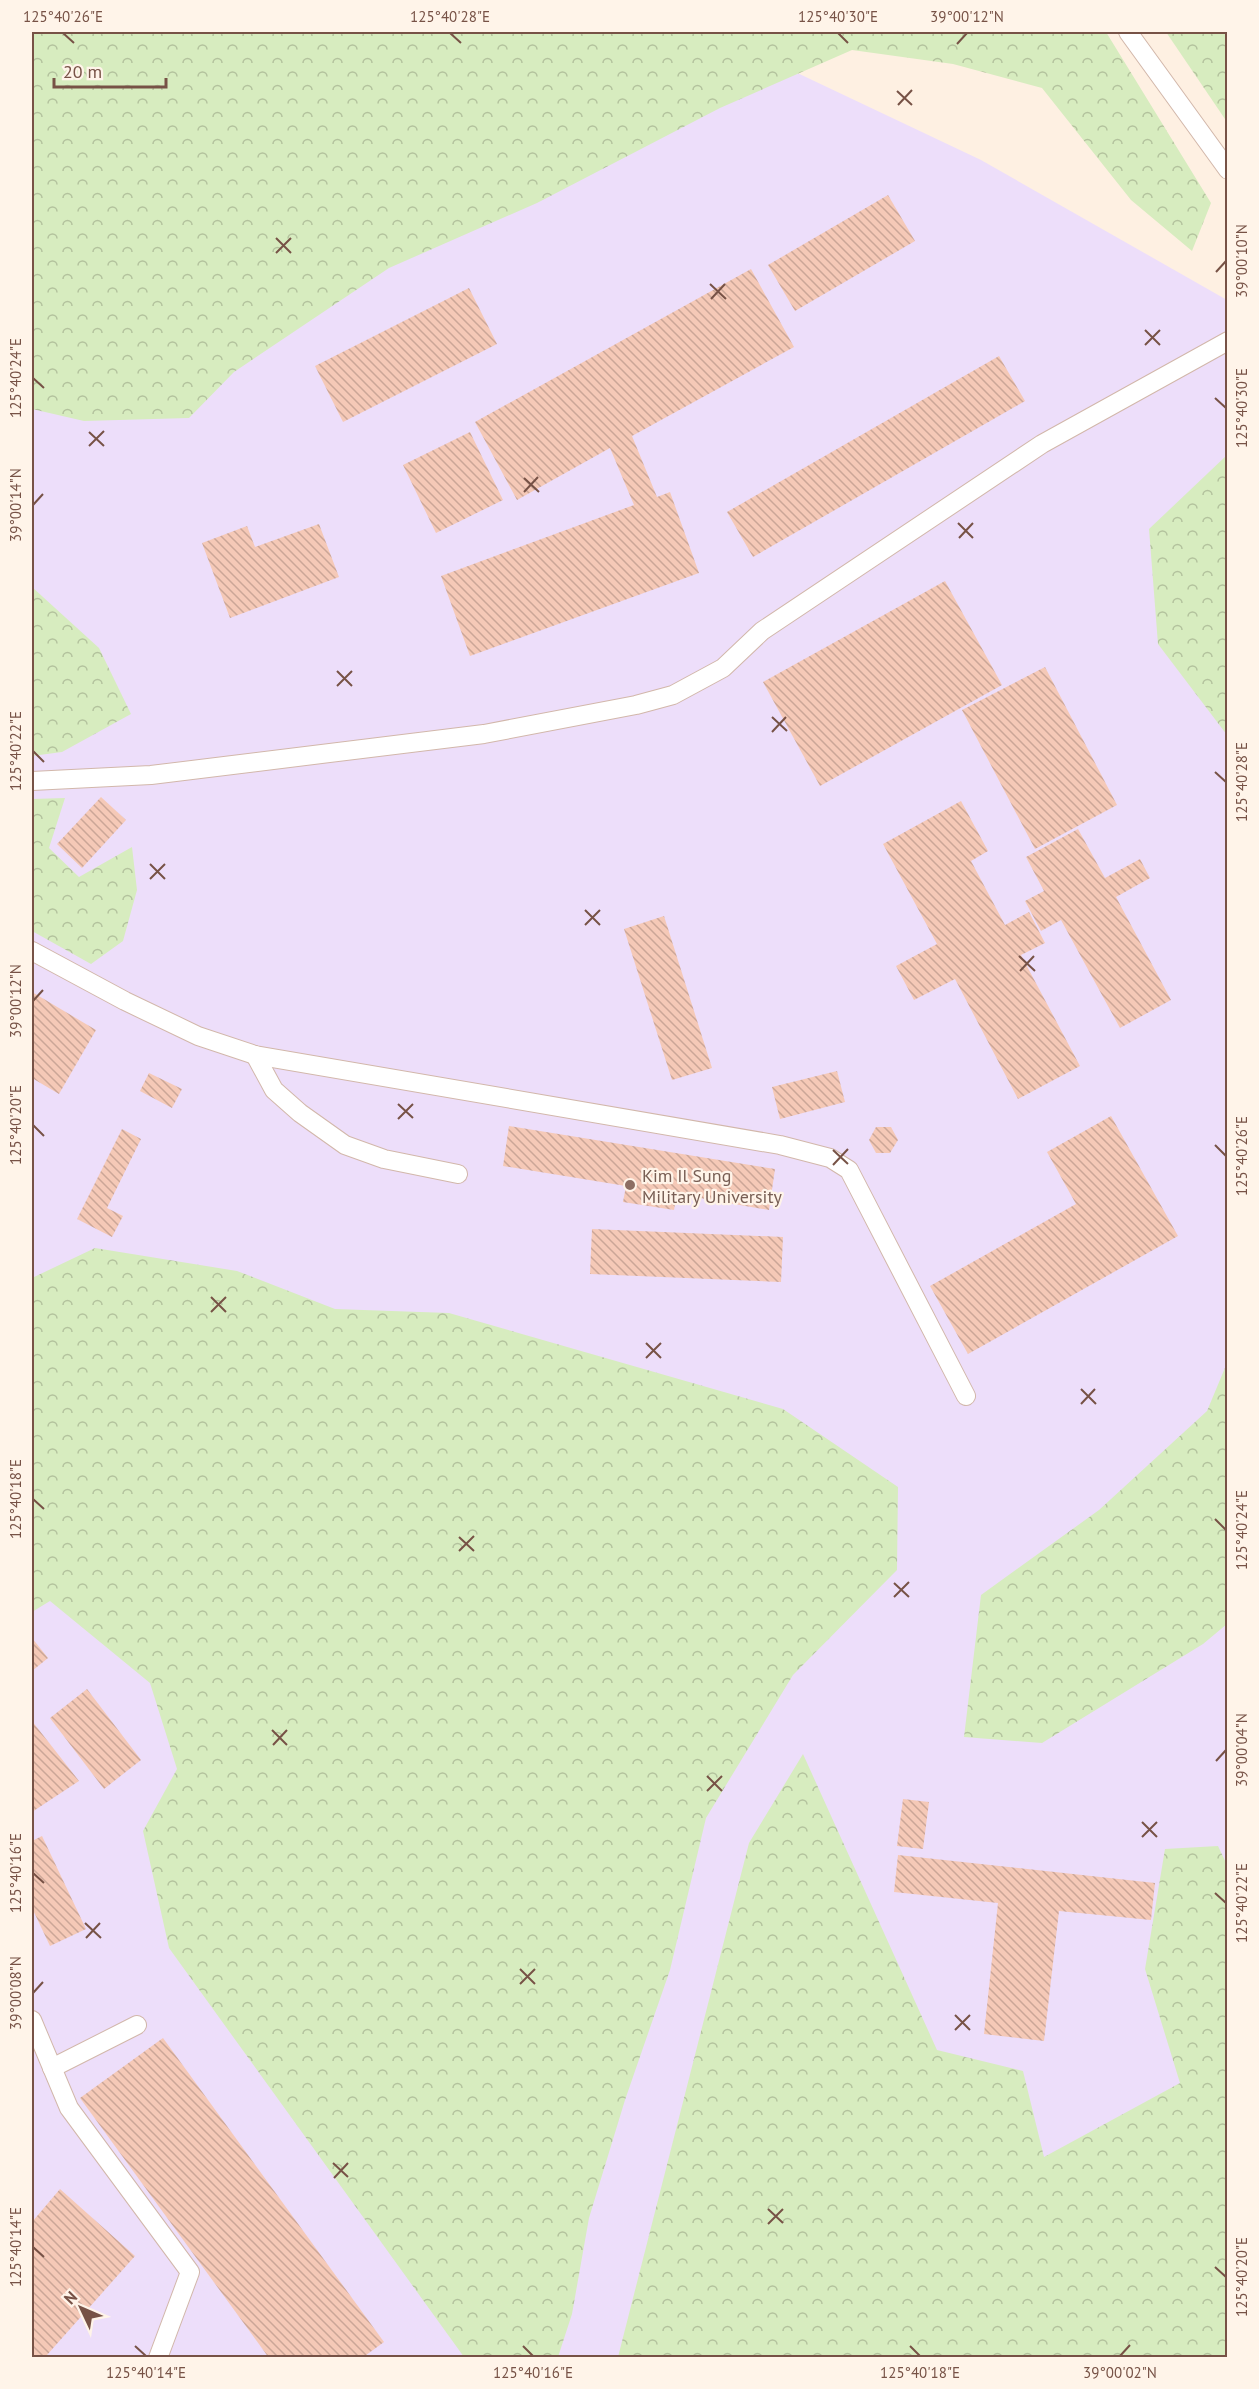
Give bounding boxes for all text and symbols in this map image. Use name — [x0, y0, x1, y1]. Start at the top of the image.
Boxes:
text: 125°40'26"E — [23, 7, 103, 26]
text: 125°40'28"E — [410, 7, 490, 26]
text: 125°40'30"E — [798, 7, 878, 26]
text: 39°00'12"N — [930, 7, 1004, 26]
scale bar — [54, 51, 166, 89]
text: 20 m — [63, 60, 102, 83]
text: 39°00'10"N — [1232, 224, 1251, 298]
text: 125°40'24"E — [6, 338, 25, 418]
text: 125°40'30"E — [1232, 368, 1251, 448]
text: 39°00'14"N — [6, 468, 25, 542]
text: 125°40'22"E — [6, 711, 25, 791]
text: 125°40'28"E — [1232, 742, 1251, 822]
text: 39°00'12"N — [6, 964, 25, 1038]
text: 125°40'20"E — [6, 1085, 25, 1165]
text: 125°40'26"E — [1232, 1116, 1251, 1196]
place label: Kim Il Sung Military University — [642, 1164, 782, 1208]
marker: Kim Il Sung Military University — [623, 1178, 637, 1192]
text: 125°40'18"E — [6, 1459, 25, 1539]
text: 125°40'24"E — [1232, 1490, 1251, 1570]
text: 39°00'04"N — [1232, 1713, 1251, 1787]
text: 125°40'16"E — [6, 1833, 25, 1913]
text: 125°40'22"E — [1232, 1863, 1251, 1943]
text: 39°00'08"N — [6, 1956, 25, 2030]
text: 125°40'14"E — [6, 2207, 25, 2287]
text: 125°40'20"E — [1232, 2237, 1251, 2317]
north arrow — [51, 2278, 111, 2338]
text: N — [59, 2287, 81, 2308]
text: 125°40'14"E — [106, 2363, 186, 2382]
text: 125°40'16"E — [493, 2363, 573, 2382]
text: 125°40'18"E — [880, 2363, 960, 2382]
text: 39°00'02"N — [1083, 2363, 1157, 2382]

